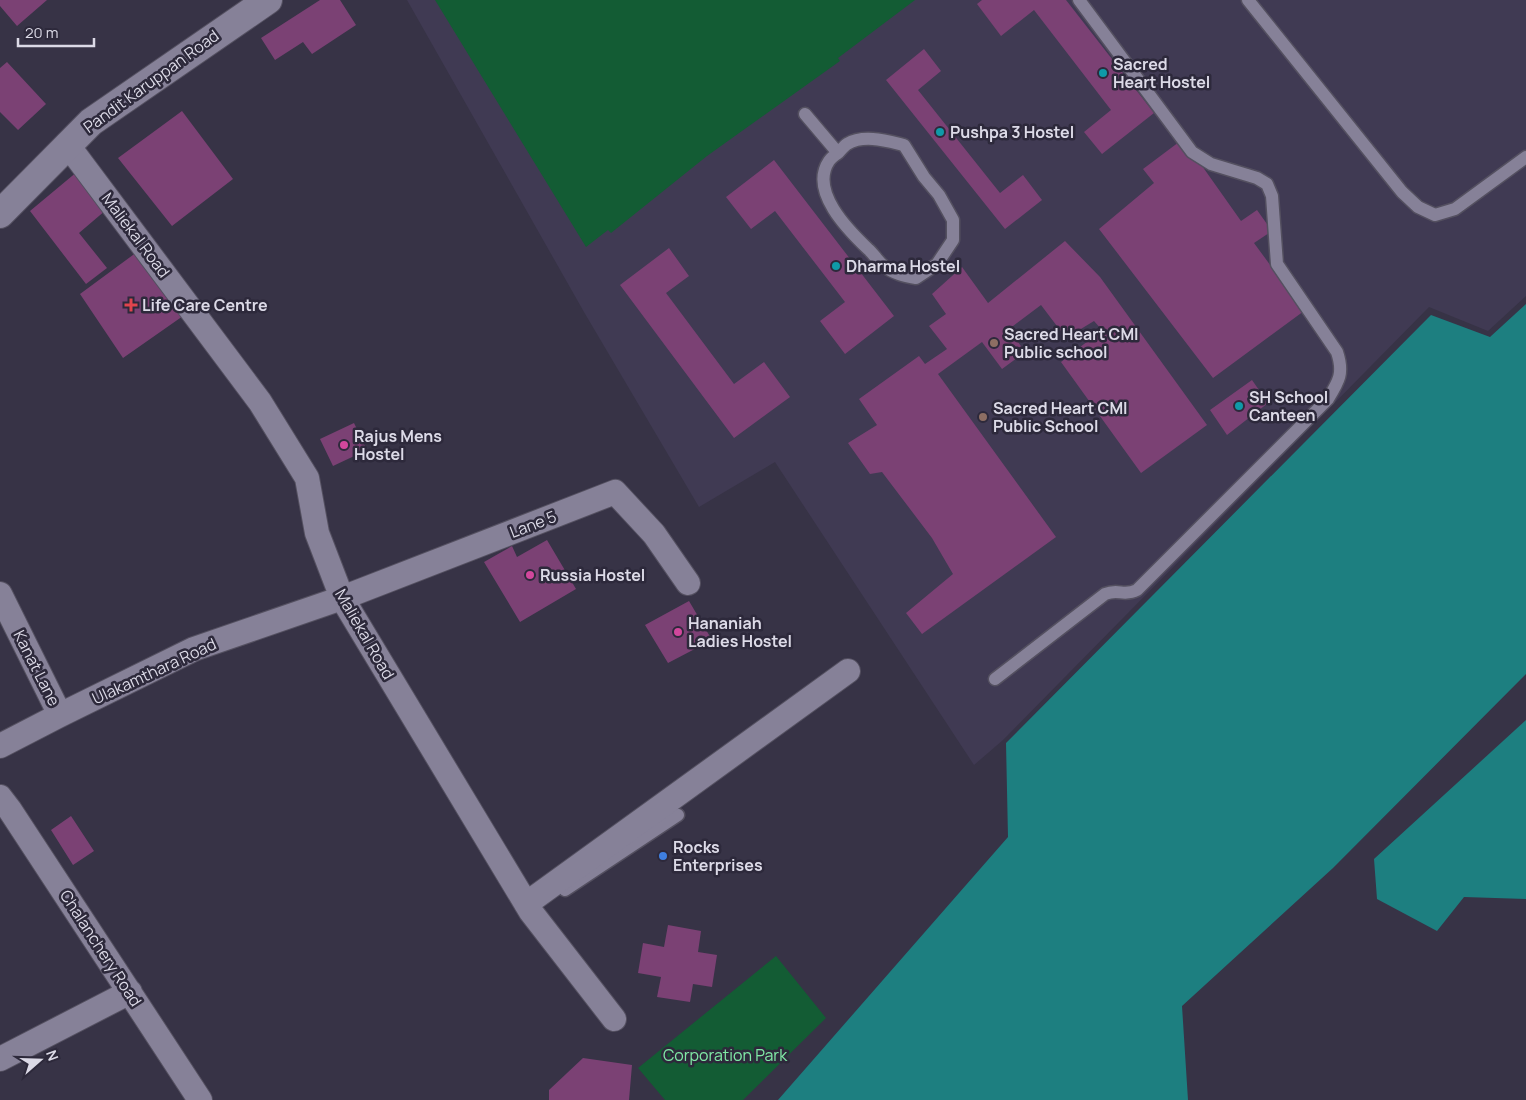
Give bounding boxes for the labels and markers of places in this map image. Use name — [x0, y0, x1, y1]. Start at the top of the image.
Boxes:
place label: Sacred Heart Hostel — [1113, 53, 1210, 93]
marker: Sacred Heart Hostel — [1097, 67, 1109, 79]
place label: Pushpa 3 Hostel — [950, 121, 1074, 143]
marker: Pushpa 3 Hostel — [934, 126, 946, 138]
place label: Dharma Hostel — [846, 255, 960, 277]
marker: Dharma Hostel — [830, 260, 842, 272]
place label: Life Care Centre — [142, 294, 268, 316]
marker: Life Care Centre — [124, 298, 138, 312]
place label: Sacred Heart CMI Public school — [1004, 323, 1139, 363]
marker: Sacred Heart CMI Public school — [988, 337, 1000, 349]
place label: SH School Canteen — [1249, 386, 1328, 426]
place label: Sacred Heart CMI Public School — [993, 397, 1128, 437]
marker: SH School Canteen — [1233, 400, 1245, 412]
marker: Sacred Heart CMI Public School — [977, 411, 989, 423]
place label: Rajus Mens Hostel — [354, 425, 442, 465]
marker: Rajus Mens Hostel — [338, 439, 350, 451]
place label: Russia Hostel — [540, 564, 645, 586]
marker: Russia Hostel — [524, 569, 536, 581]
place label: Hananiah Ladies Hostel — [688, 612, 792, 652]
marker: Hananiah Ladies Hostel — [672, 626, 684, 638]
place label: Rocks Enterprises — [673, 836, 763, 876]
marker: Rocks Enterprises — [657, 850, 669, 862]

